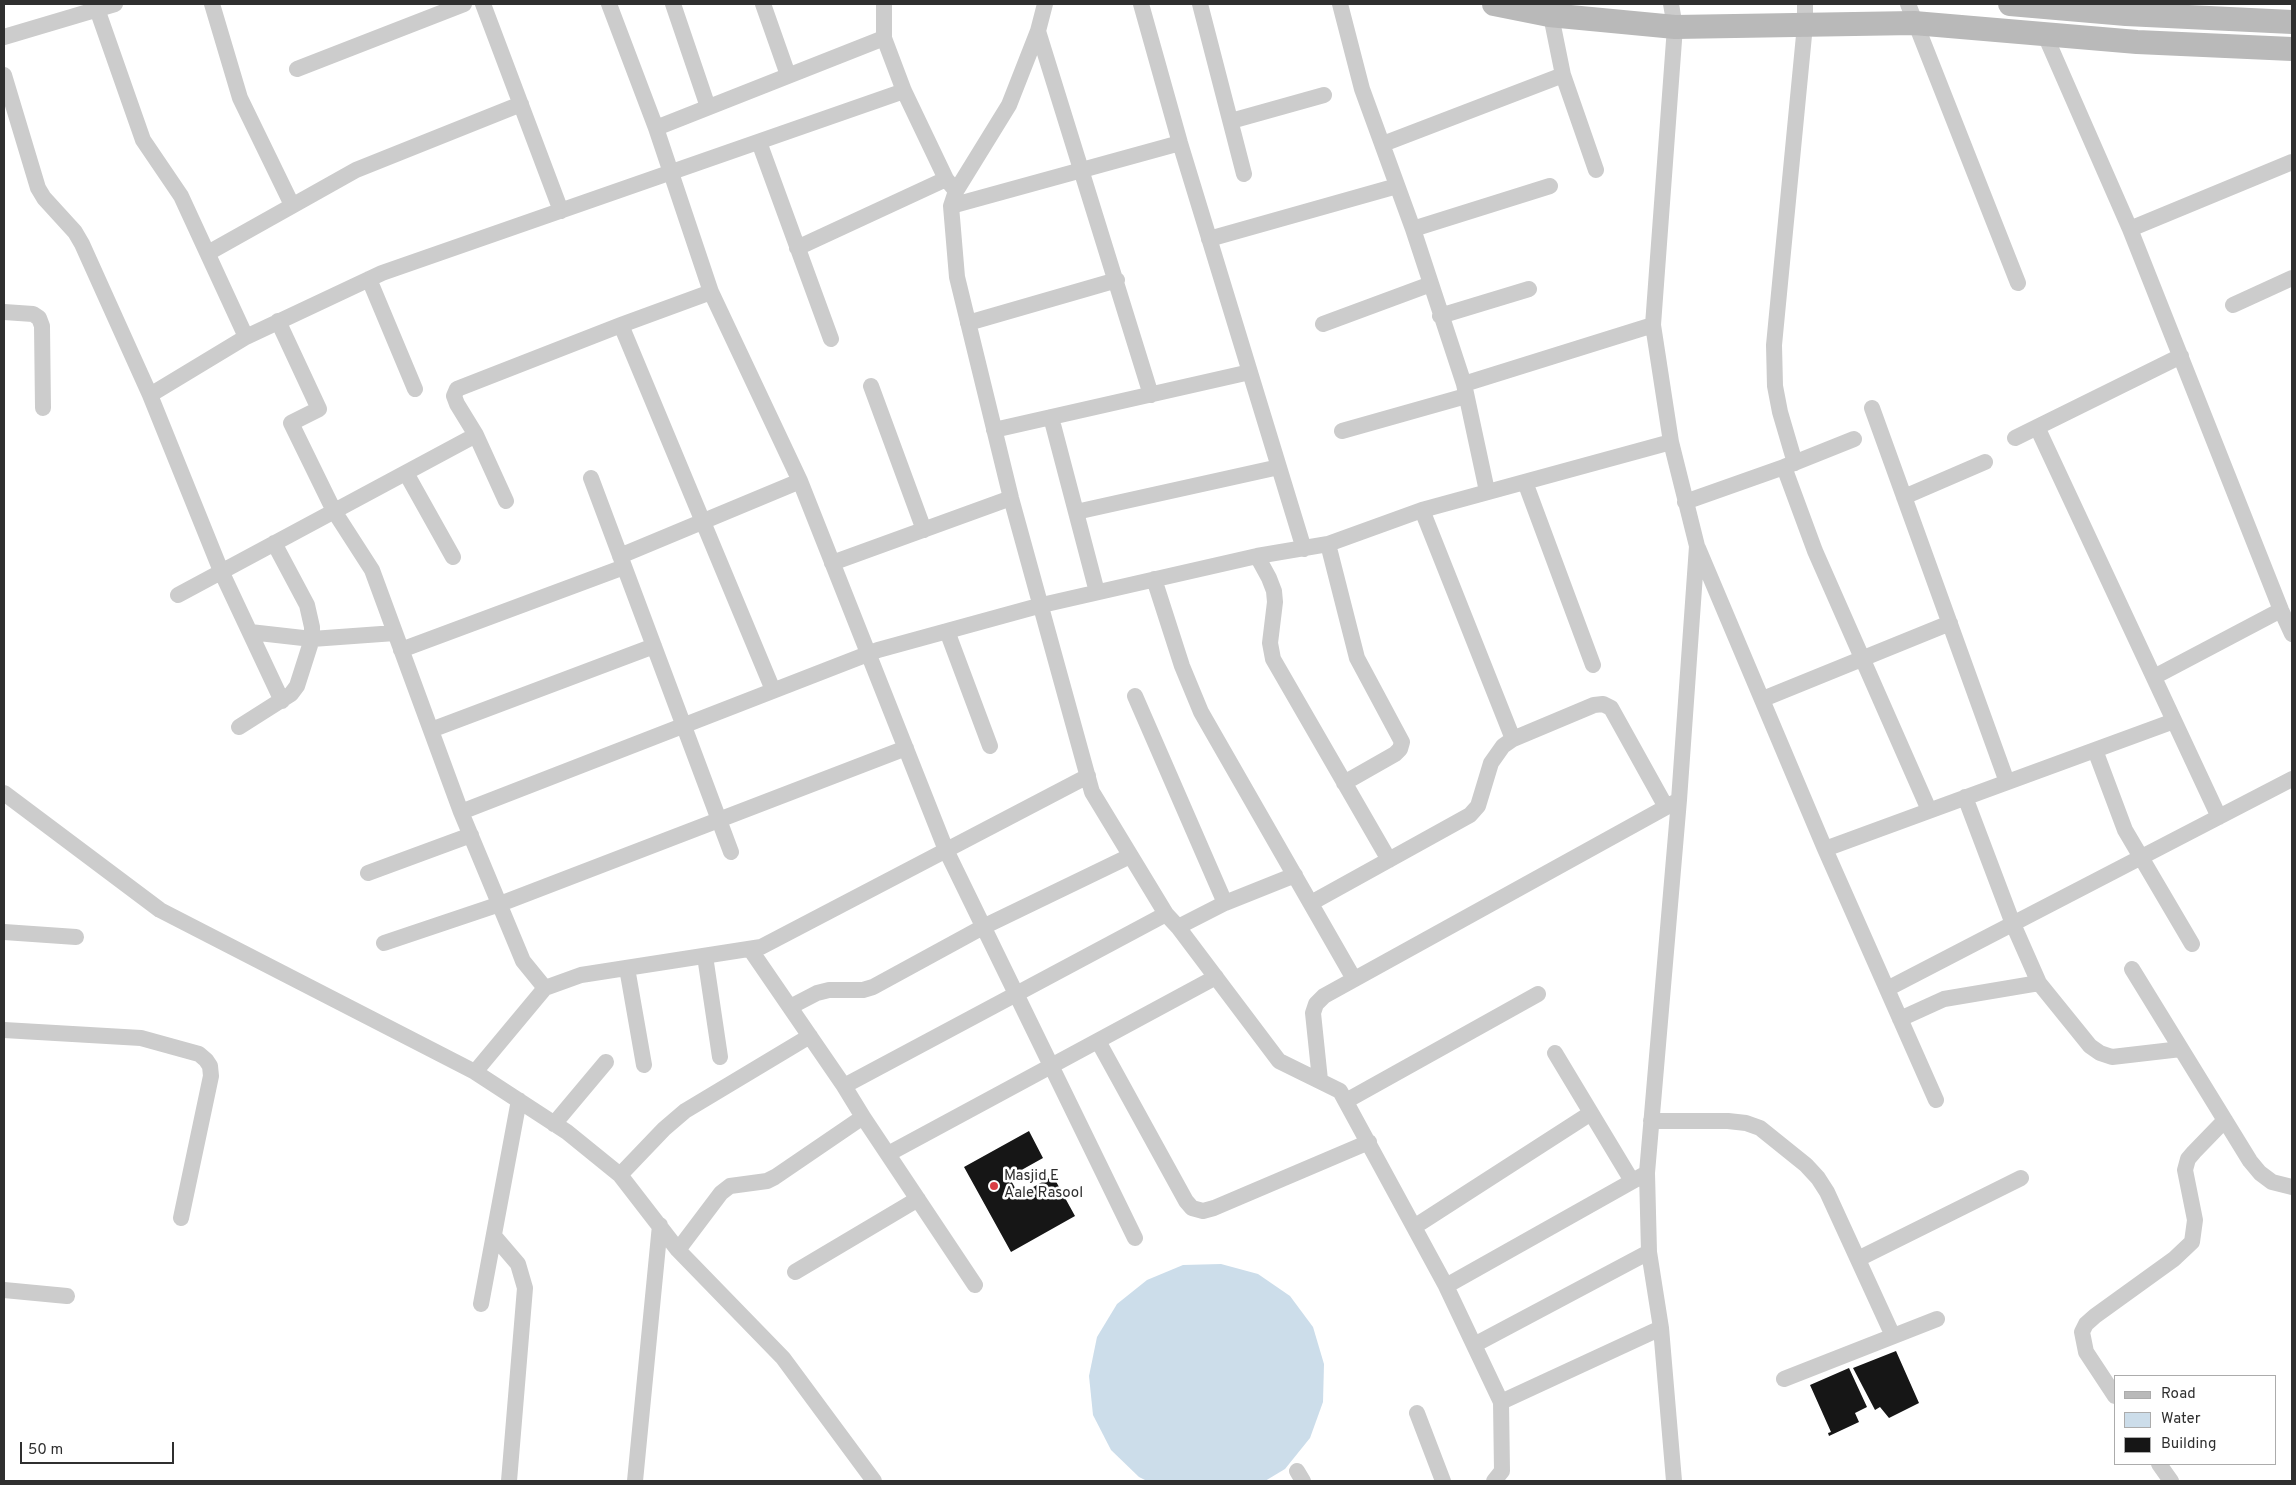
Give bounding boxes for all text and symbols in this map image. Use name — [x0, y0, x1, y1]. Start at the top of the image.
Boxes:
place label: Masjid E Aale Rasool — [1004, 1168, 1083, 1203]
marker: Masjid E Aale Rasool — [988, 1180, 1000, 1192]
legend — [2114, 1375, 2276, 1465]
text: Road — [2161, 1385, 2196, 1404]
text: Water — [2161, 1410, 2200, 1429]
scale bar — [22, 1432, 176, 1464]
text: Building — [2161, 1435, 2216, 1454]
text: 50 m — [28, 1441, 63, 1460]

